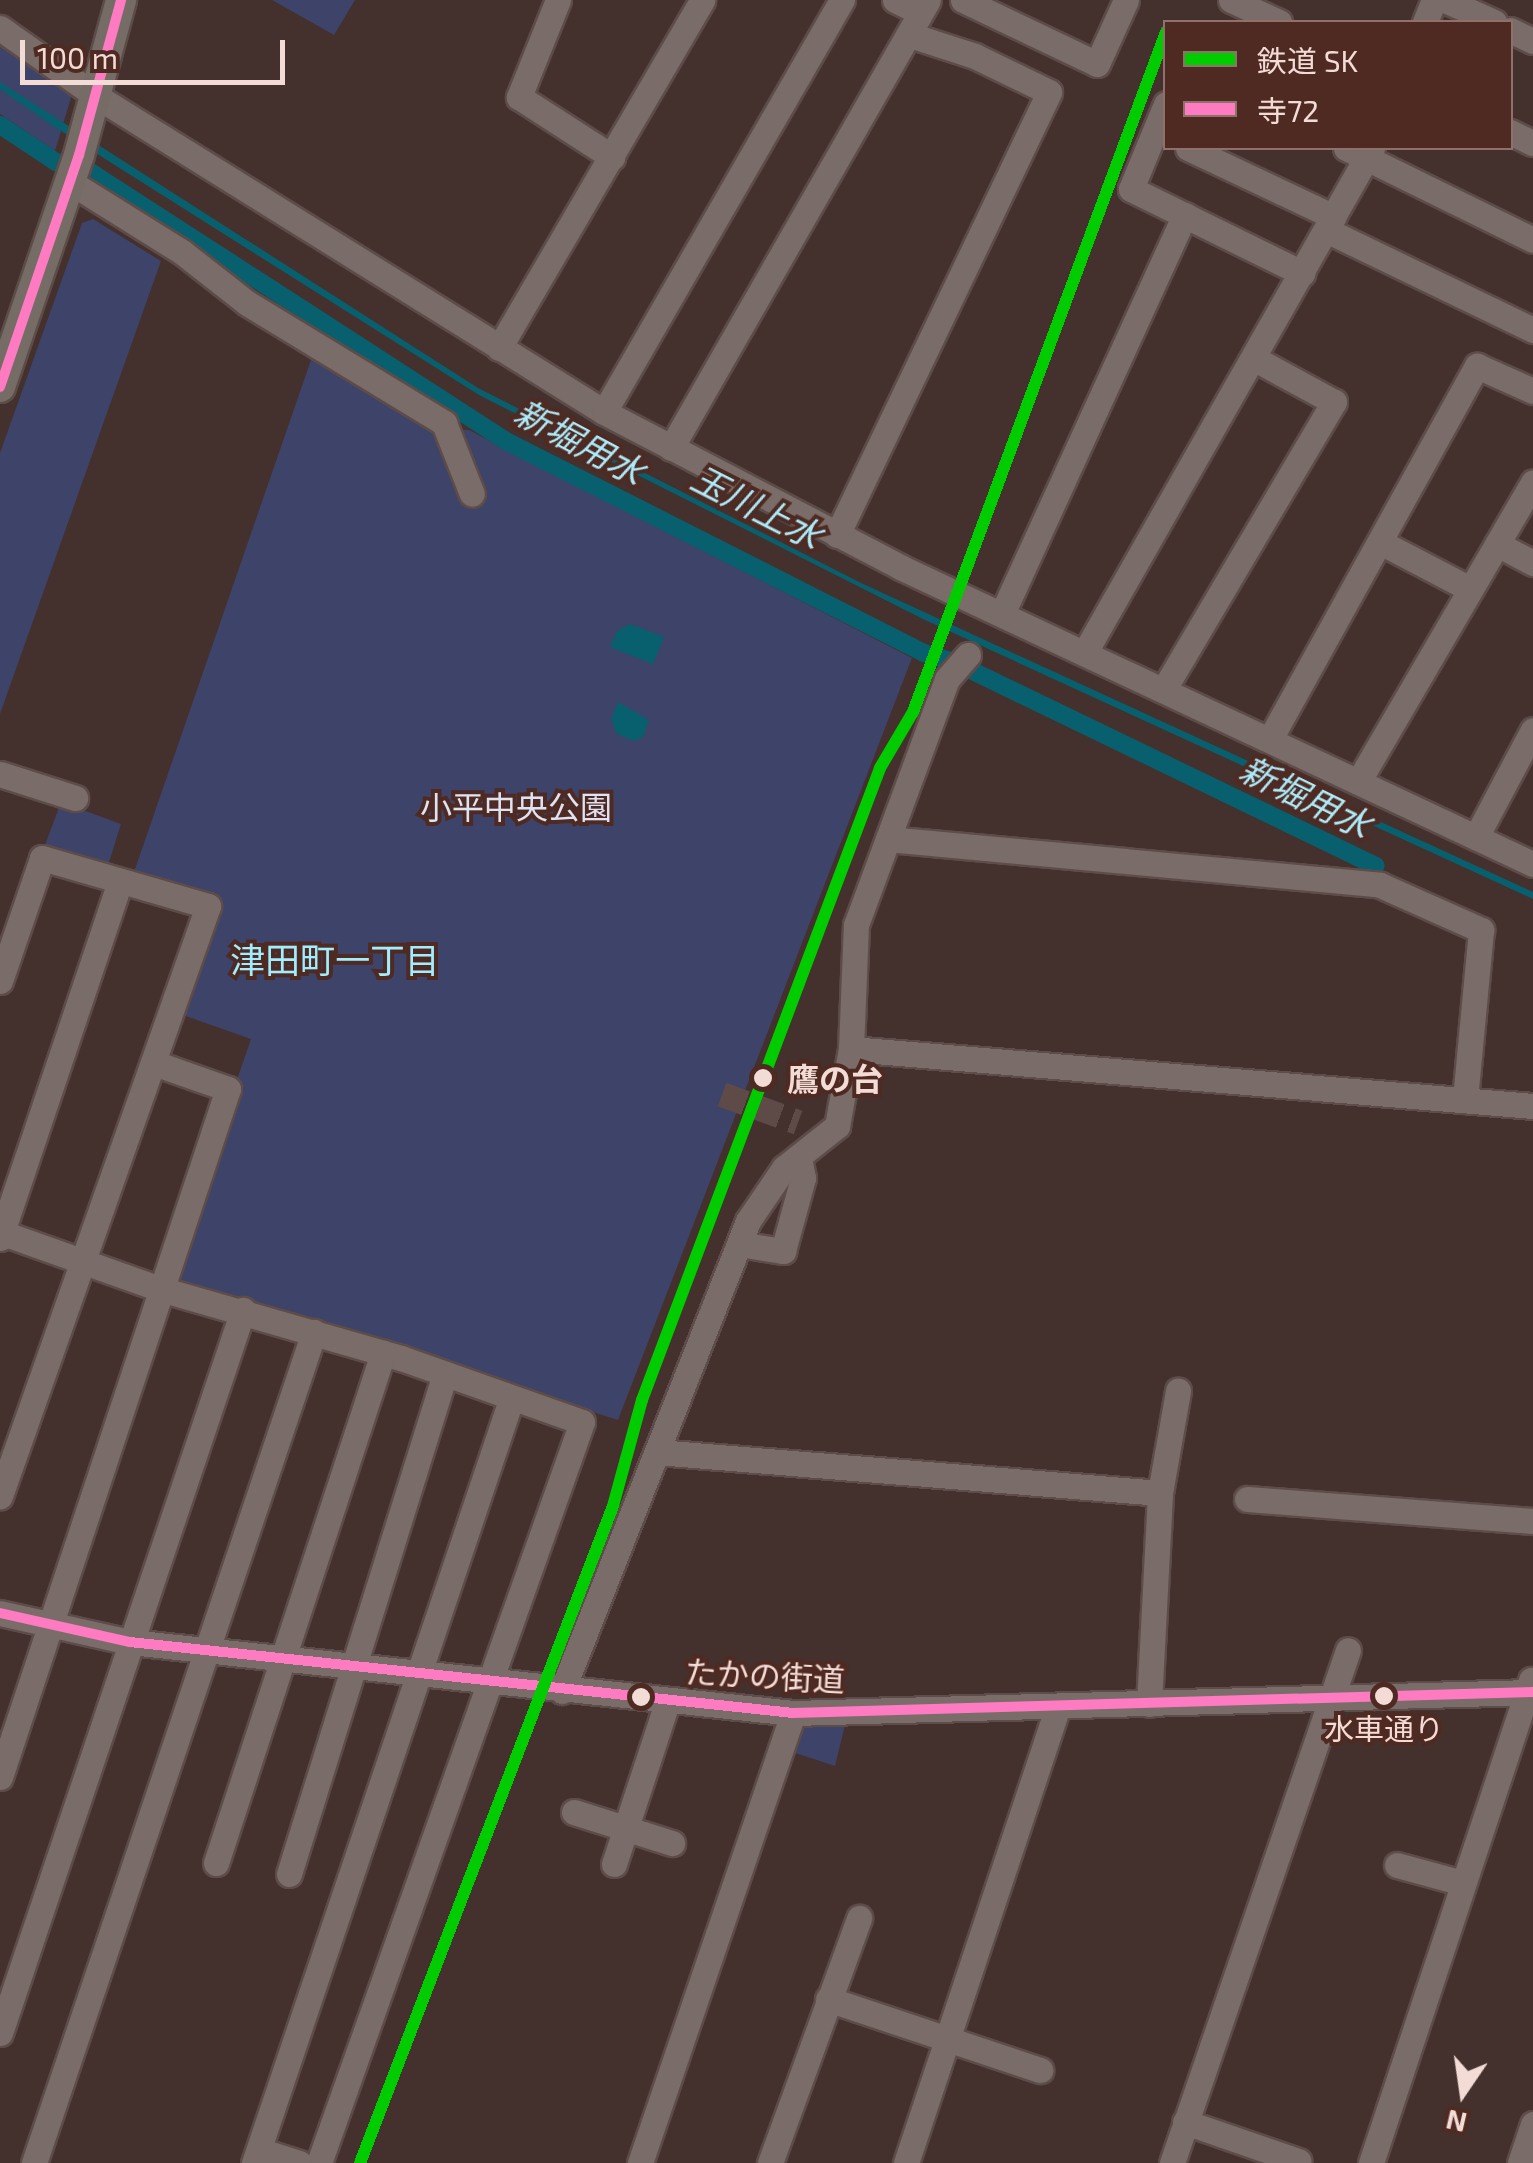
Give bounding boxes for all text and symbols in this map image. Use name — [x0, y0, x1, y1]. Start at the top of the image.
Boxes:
scale bar — [25, 20, 290, 82]
legend — [1163, 20, 1513, 150]
text: 100 m — [37, 39, 118, 75]
text: 鉄道 SK — [1257, 42, 1358, 78]
text: 寺72 — [1257, 92, 1319, 128]
water label: 新堀用水 — [508, 390, 652, 492]
water label: 玉川上水 — [685, 456, 829, 556]
water label: 新堀用水 — [1234, 746, 1378, 846]
park label: 小平中央公園 — [420, 787, 612, 825]
district label: 津田町一丁目 — [230, 938, 440, 980]
place label: 鷹の台 — [787, 1059, 883, 1097]
marker: 鷹の台 — [748, 1063, 778, 1093]
street label: たかの街道 — [684, 1652, 846, 1698]
marker: 水車通り — [1374, 1686, 1394, 1706]
unlabelled marker — [631, 1687, 651, 1707]
place label: 水車通り — [1324, 1710, 1444, 1746]
north arrow — [1413, 2043, 1513, 2143]
text: N — [1443, 2103, 1470, 2141]

